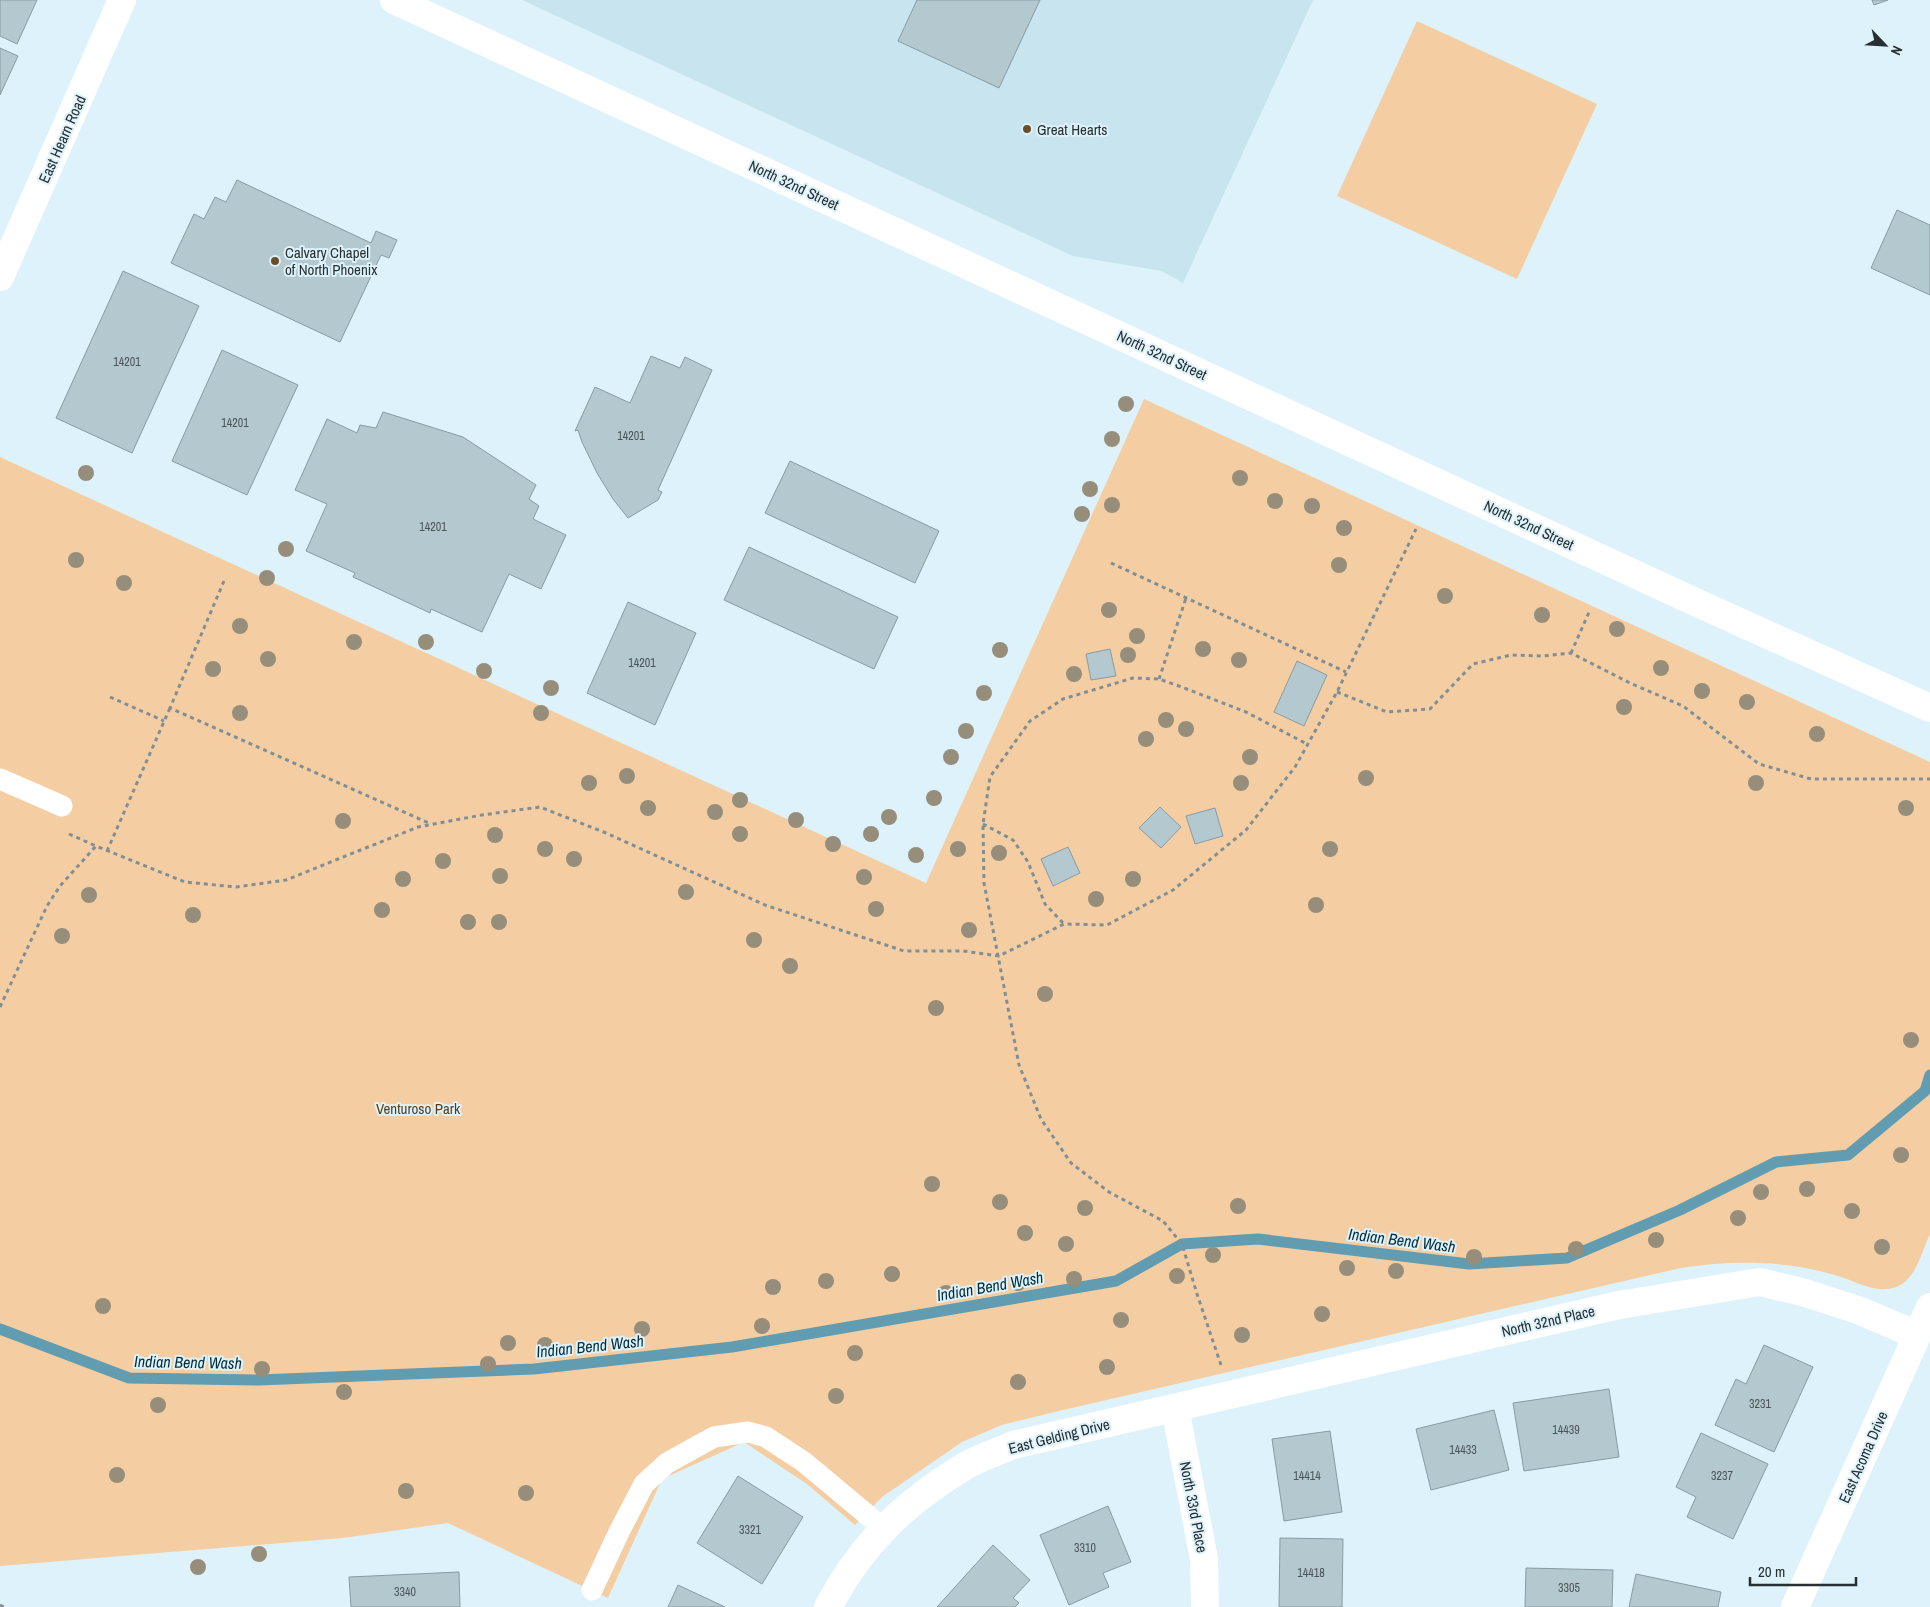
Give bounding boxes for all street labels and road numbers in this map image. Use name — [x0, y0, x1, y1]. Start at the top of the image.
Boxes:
street label: East Hearn Road — [33, 92, 91, 186]
street label: North 32nd Street — [746, 155, 843, 215]
street label: North 32nd Street — [1114, 325, 1211, 385]
street label: North 32nd Street — [1481, 495, 1578, 555]
street label: North 32nd Place — [1499, 1300, 1597, 1342]
street label: East Acoma Drive — [1833, 1408, 1893, 1506]
street label: East Gelding Drive — [1006, 1413, 1112, 1459]
street label: North 33rd Place — [1175, 1460, 1213, 1554]

